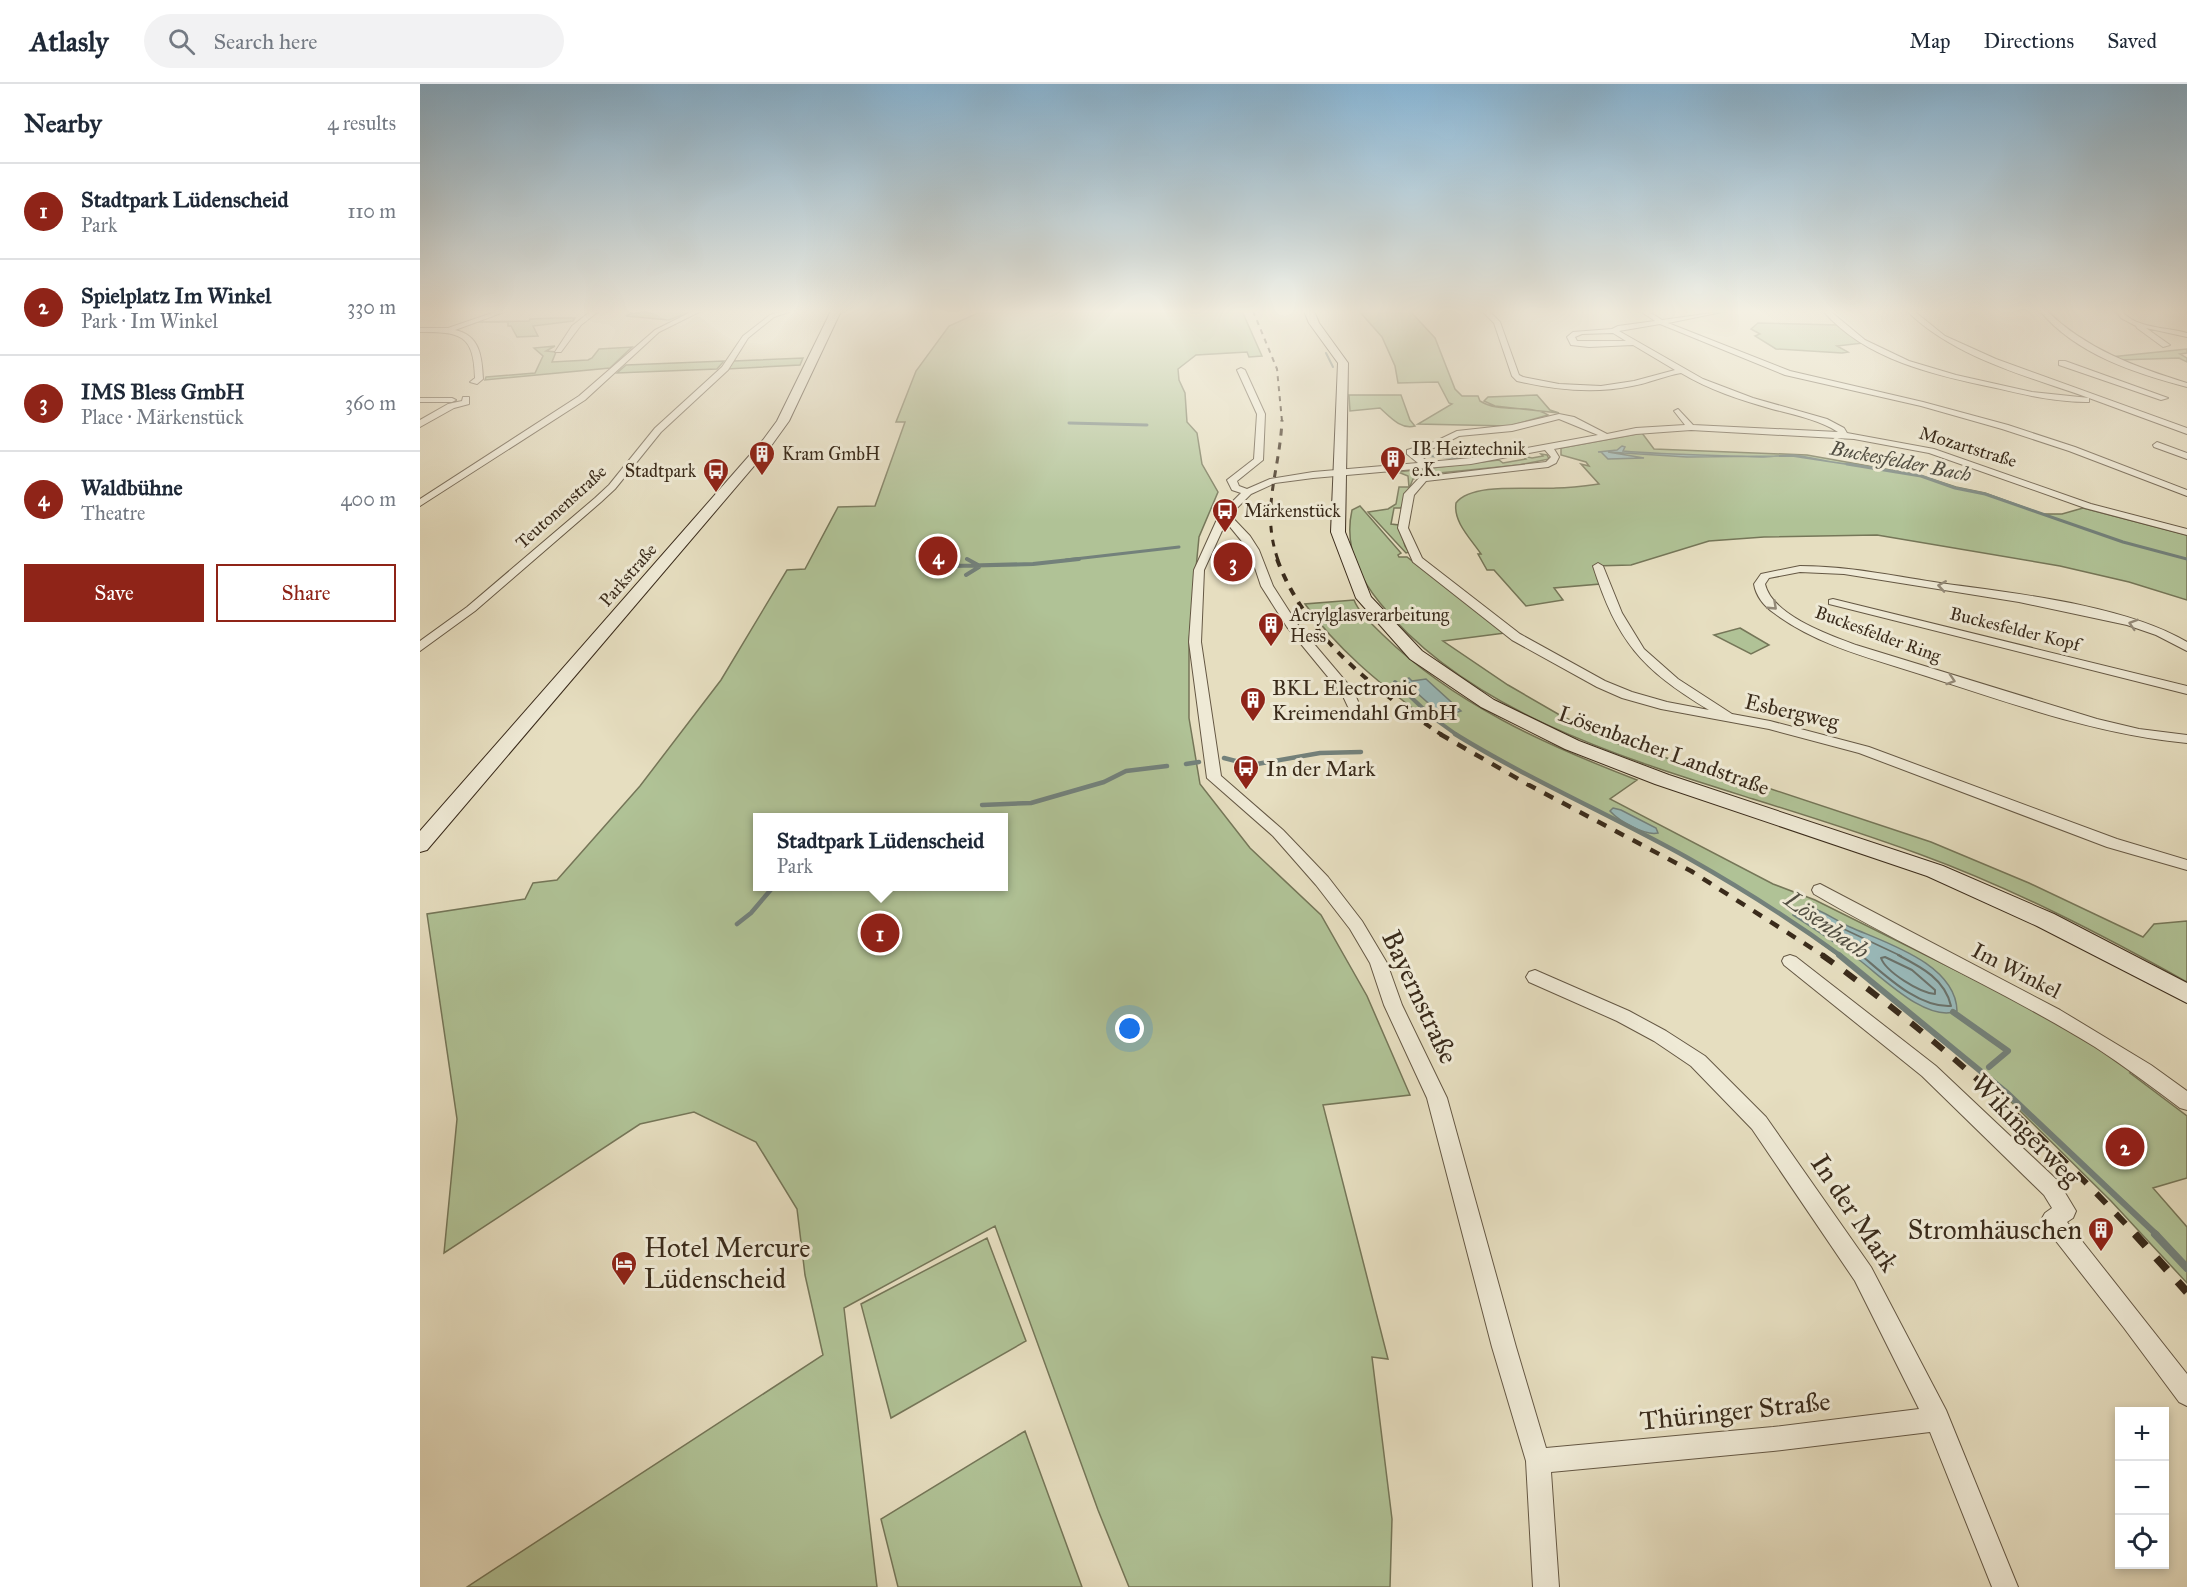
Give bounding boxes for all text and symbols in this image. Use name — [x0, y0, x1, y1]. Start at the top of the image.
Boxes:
search box — [144, 14, 564, 68]
text: Atlasly — [30, 24, 108, 59]
icon: search — [165, 25, 198, 58]
text: Search here — [213, 28, 317, 55]
text: Map — [1910, 28, 1951, 54]
text: Directions — [1984, 28, 2074, 54]
text: Saved — [2107, 28, 2157, 54]
text: Nearby — [24, 107, 102, 139]
text: 4 results — [327, 111, 396, 135]
text: Stadtpark Lüdenscheid — [81, 186, 289, 213]
text: 1 — [40, 199, 47, 223]
text: 110 m — [348, 199, 396, 223]
text: Park — [81, 213, 117, 237]
text: Spielplatz Im Winkel — [81, 282, 271, 309]
text: 2 — [39, 295, 48, 319]
text: 330 m — [347, 295, 396, 319]
text: Park · Im Winkel — [81, 309, 218, 333]
text: IMS Bless GmbH — [81, 378, 245, 405]
text: 3 — [40, 391, 48, 415]
text: 360 m — [345, 391, 396, 415]
text: Place · Märkenstück — [81, 405, 243, 429]
street label: Mozartstraße — [1917, 422, 2019, 472]
water label: Buckesfelder Bach — [1827, 435, 1974, 486]
place label: IB Heiztechnik e.K. — [1412, 438, 1527, 481]
building icon: Kram GmbH — [747, 439, 777, 477]
place label: Kram GmbH — [782, 443, 880, 465]
building icon: IB Heiztechnik e.K. — [1378, 444, 1408, 482]
bus stop icon: Stadtpark — [701, 456, 731, 494]
street label: Teutonenstraße — [511, 460, 611, 554]
place label: Stadtpark — [625, 460, 697, 482]
text: Waldbühne — [81, 474, 183, 501]
text: 4 — [38, 487, 49, 511]
text: 400 m — [340, 487, 396, 511]
bus stop icon: Märkenstück — [1210, 496, 1240, 534]
place label: Märkenstück — [1244, 500, 1341, 522]
text: Theatre — [81, 501, 145, 525]
pin: 4 — [918, 534, 958, 578]
street label: Parkstraße — [595, 539, 661, 611]
pin: 3 — [1214, 540, 1252, 584]
button: Save — [24, 564, 204, 622]
button: Share — [216, 564, 396, 622]
one-way arrow — [1938, 580, 1948, 593]
one-way arrow — [1765, 598, 1776, 609]
street label: Buckesfelder Ring — [1812, 601, 1945, 668]
street label: Buckesfelder Kopf — [1948, 602, 2085, 657]
place label: Acrylglasverarbeitung Hess — [1289, 604, 1450, 647]
building icon: Acrylglasverarbeitung Hess — [1256, 610, 1286, 648]
one-way arrow — [2128, 618, 2139, 631]
one-way arrow — [1945, 673, 1956, 685]
place label: BKL Electronic Kreimendahl GmbH — [1272, 674, 1457, 726]
building icon: BKL Electronic Kreimendahl GmbH — [1238, 685, 1268, 723]
street label: Esbergweg — [1742, 688, 1842, 736]
street label: Lösenbacher Landstraße — [1555, 700, 1773, 801]
bus stop icon: In der Mark — [1231, 753, 1261, 791]
place label: In der Mark — [1266, 755, 1376, 782]
popup — [753, 813, 1008, 891]
text: Stadtpark Lüdenscheid — [777, 827, 984, 854]
text: Park — [777, 854, 813, 878]
water label: Lösenbach — [1778, 884, 1875, 966]
pin: 1 — [860, 910, 900, 956]
street label: Bayernstraße — [1375, 925, 1466, 1069]
street label: Im Winkel — [1968, 936, 2066, 1004]
your location — [1115, 1014, 1144, 1043]
street label: Wikingerweg — [1964, 1067, 2088, 1194]
pin: 2 — [2106, 1124, 2144, 1170]
street label: In der Mark — [1804, 1148, 1907, 1278]
place label: Stromhäuschen — [1908, 1213, 2082, 1246]
building icon: Stromhäuschen — [2086, 1215, 2116, 1253]
place label: Hotel Mercure Lüdenscheid — [644, 1231, 811, 1295]
hotel icon: Hotel Mercure Lüdenscheid — [609, 1249, 639, 1287]
street label: Thüringer Straße — [1638, 1384, 1832, 1438]
map controls — [2115, 1407, 2169, 1569]
button: + — [2115, 1407, 2169, 1461]
button: − — [2115, 1461, 2169, 1515]
button: locate — [2115, 1515, 2169, 1569]

